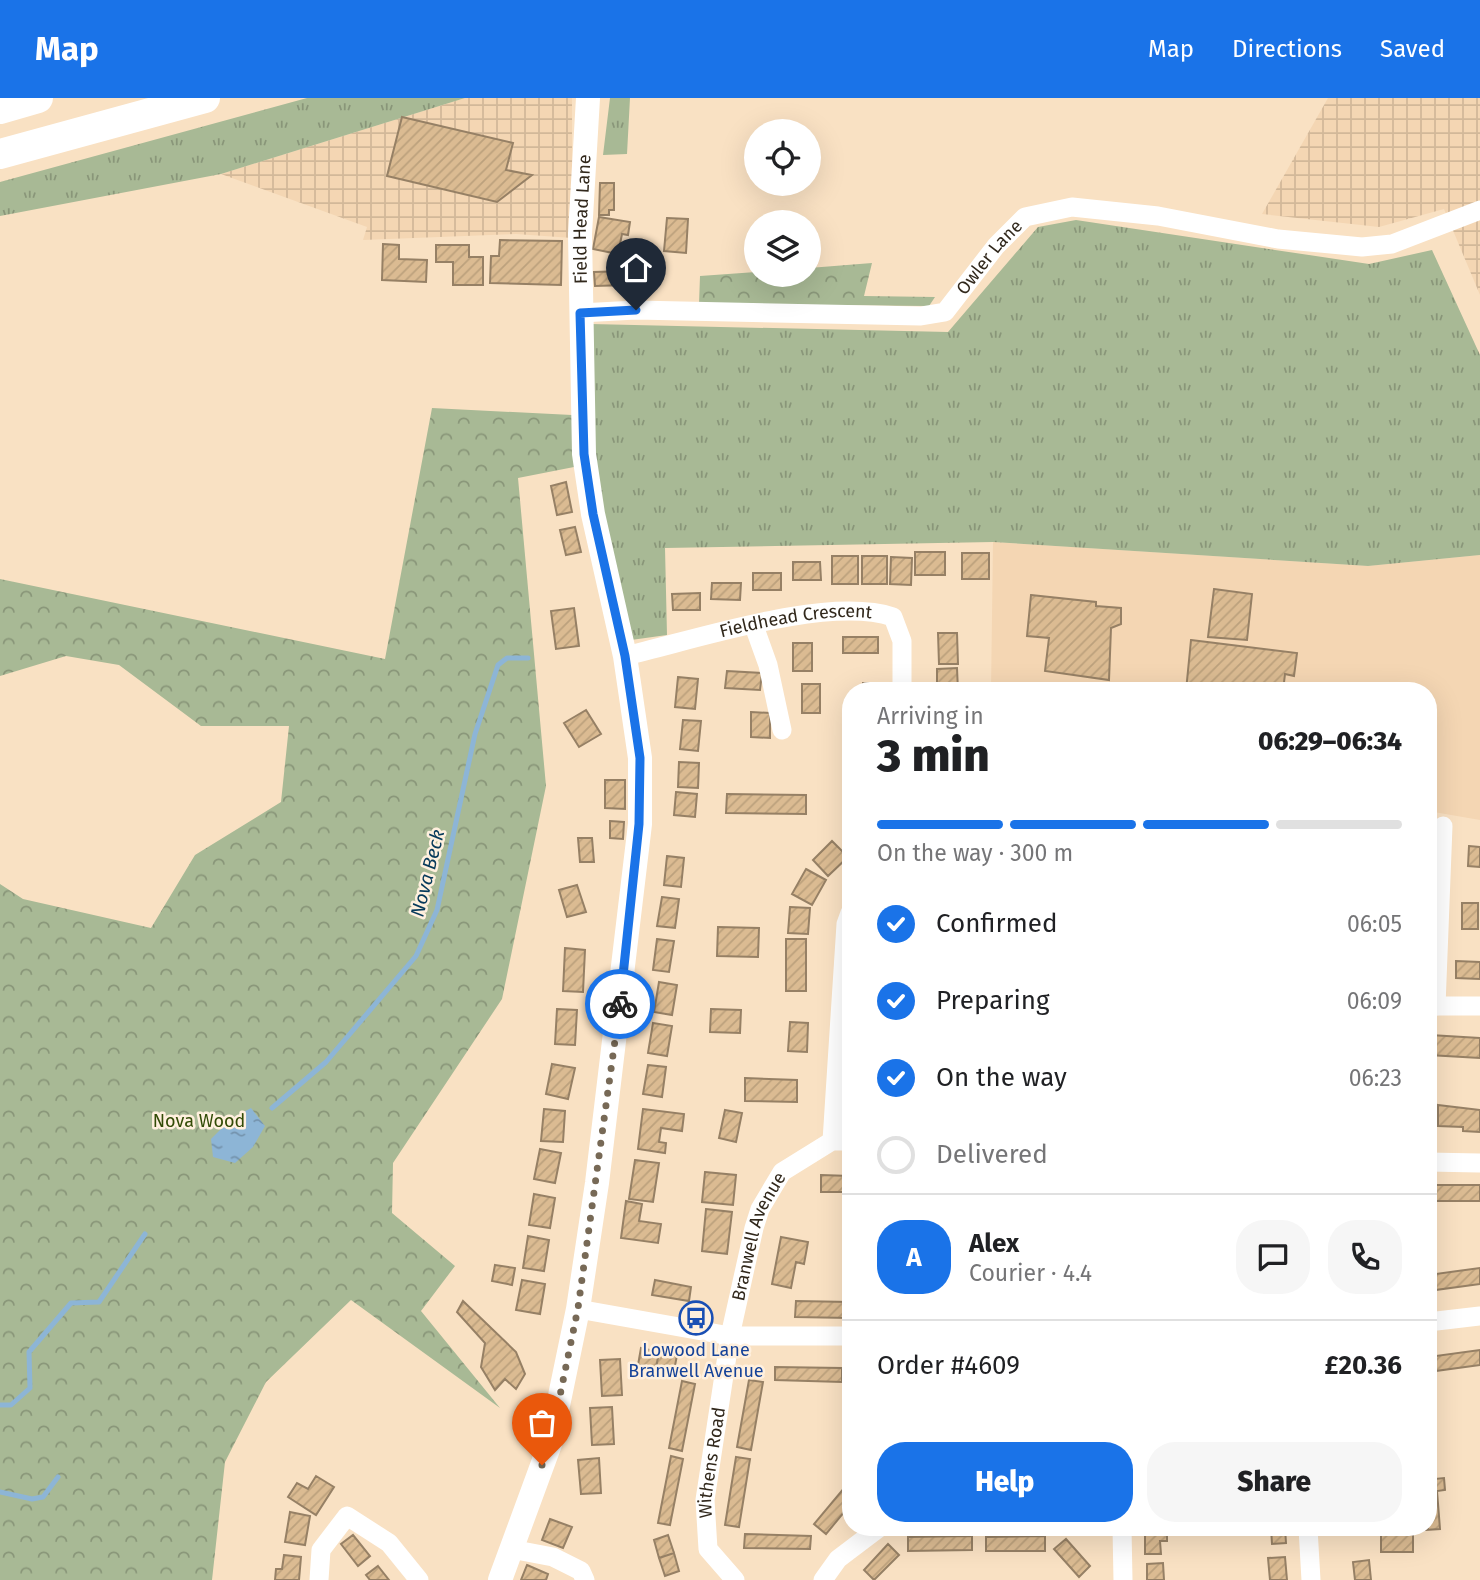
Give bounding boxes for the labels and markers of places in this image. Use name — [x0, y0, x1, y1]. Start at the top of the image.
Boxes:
pin — [606, 238, 666, 310]
bus stop icon: Lowood Lane Branwell Avenue — [677, 1299, 715, 1337]
place label: Lowood Lane Branwell Avenue — [628, 1339, 764, 1382]
pin — [512, 1393, 572, 1465]

